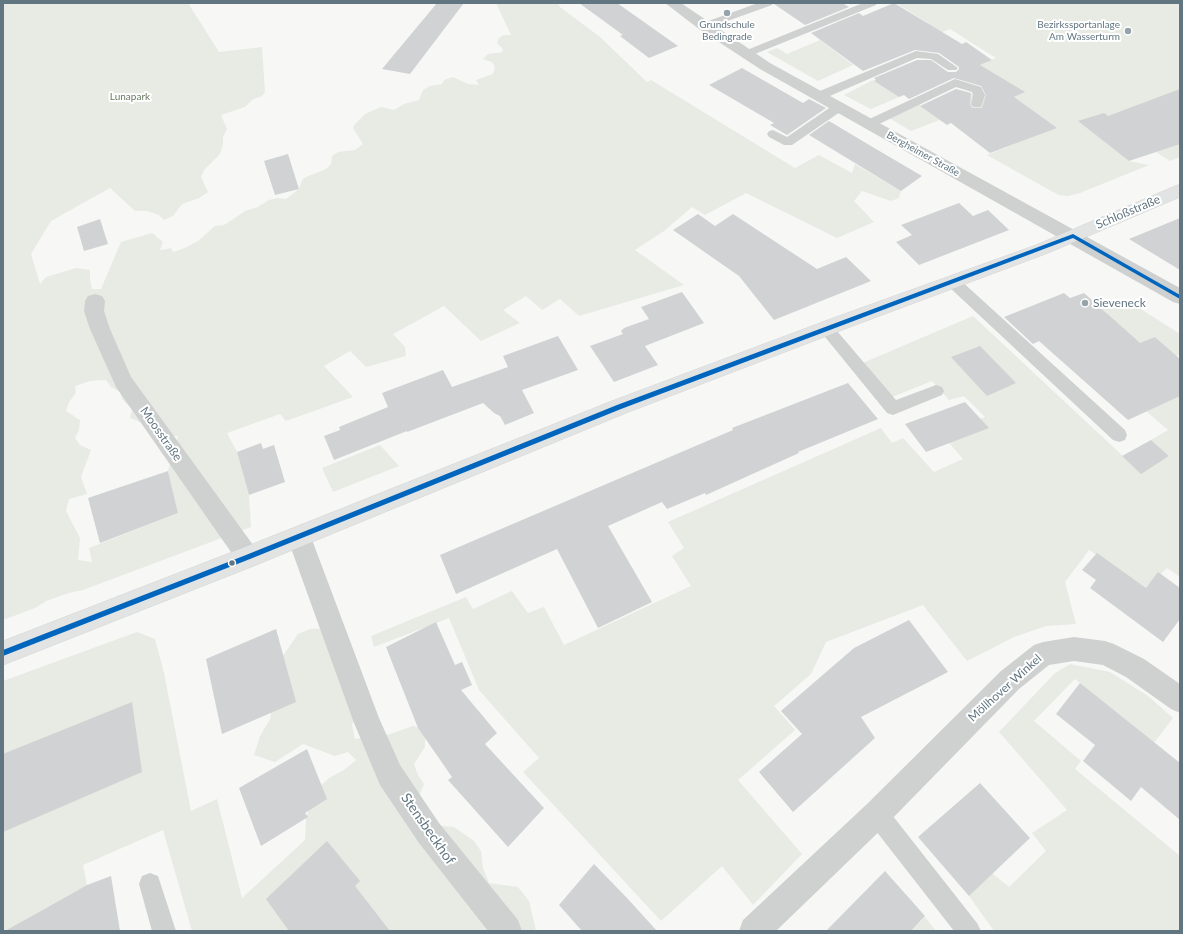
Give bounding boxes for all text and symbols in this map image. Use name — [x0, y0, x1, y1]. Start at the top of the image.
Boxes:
marker: Grundschule Bedingrade — [722, 8, 732, 18]
place label: Grundschule Bedingrade — [699, 19, 755, 42]
place label: Bezirkssportanlage Am Wasserturm — [1037, 19, 1120, 42]
marker: Bezirkssportanlage Am Wasserturm — [1123, 26, 1133, 36]
park label: Lunapark — [110, 91, 150, 103]
street label: Bergheimer Straße — [884, 129, 962, 179]
street label: Schloßstraße — [1094, 192, 1162, 232]
place label: Sieveneck — [1093, 296, 1146, 310]
marker: Sieveneck — [1080, 298, 1090, 308]
street label: Moosstraße — [137, 404, 185, 464]
unlabelled marker — [227, 558, 237, 568]
street label: Möllhover Winkel — [965, 651, 1045, 725]
street label: Stensbeckhof — [397, 790, 459, 868]

